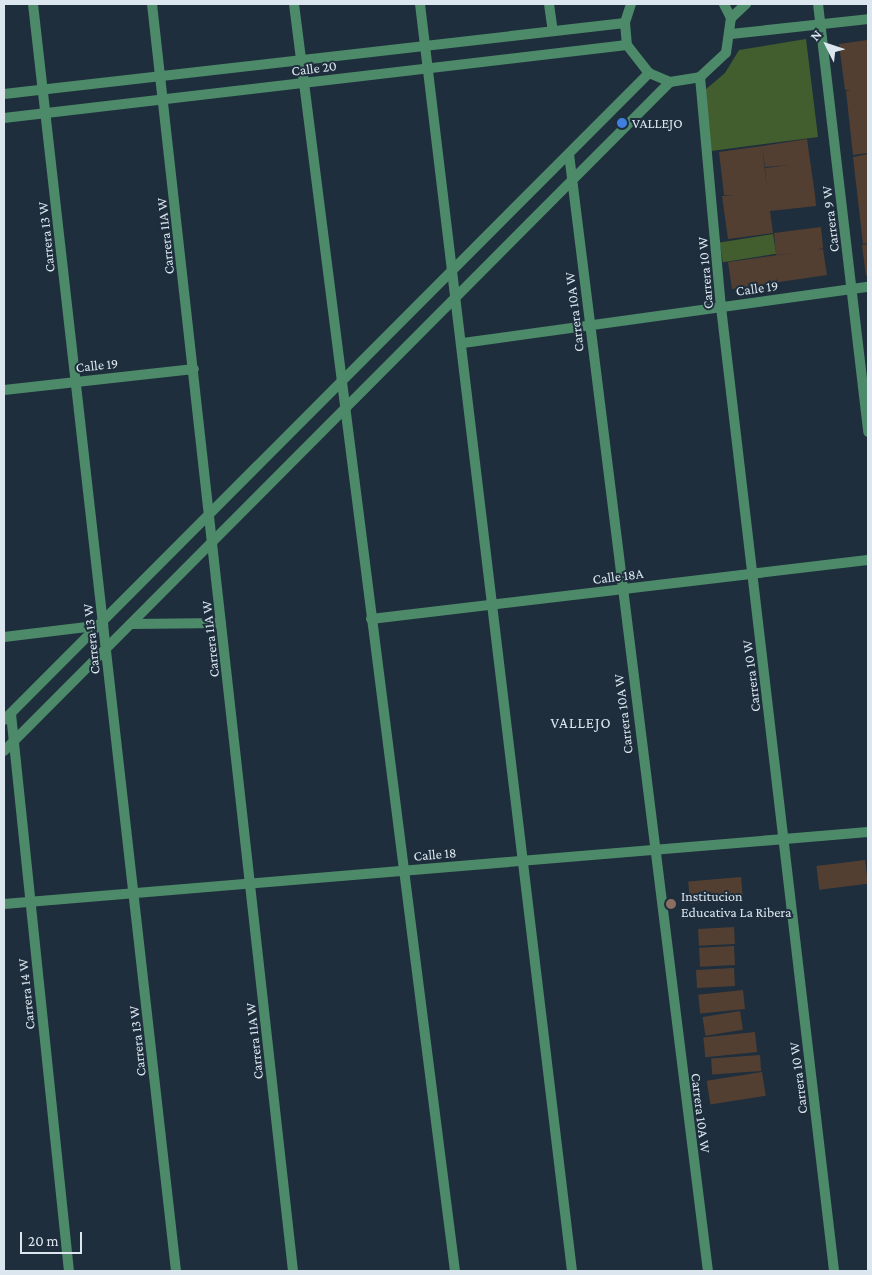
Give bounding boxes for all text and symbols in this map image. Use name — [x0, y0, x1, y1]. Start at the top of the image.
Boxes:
north arrow — [802, 20, 852, 70]
text: N — [807, 26, 825, 44]
street label: Calle 20 — [290, 57, 338, 79]
place label: VALLEJO — [632, 115, 683, 131]
marker: VALLEJO — [616, 117, 628, 129]
street label: Carrera 9 W — [818, 185, 842, 253]
street label: Carrera 11A W — [153, 197, 177, 275]
street label: Carrera 13 W — [34, 201, 58, 273]
street label: Carrera 10 W — [693, 236, 717, 310]
street label: Carrera 10A W — [561, 271, 587, 353]
street label: Calle 19 — [735, 277, 779, 299]
street label: Calle 19 — [75, 354, 119, 376]
street label: Calle 18A — [592, 565, 644, 587]
street label: Carrera 11A W — [198, 600, 222, 678]
street label: Carrera 13 W — [79, 603, 103, 675]
street label: Carrera 10 W — [738, 639, 764, 713]
street label: Carrera 10A W — [610, 673, 636, 755]
district label: VALLEJO — [550, 715, 612, 733]
street label: Calle 18 — [413, 844, 457, 864]
place label: Institucion Educativa La Ribera — [681, 888, 791, 920]
marker: Institucion Educativa La Ribera — [665, 898, 677, 910]
street label: Carrera 14 W — [14, 958, 38, 1030]
street label: Carrera 11A W — [242, 1002, 266, 1080]
street label: Carrera 13 W — [125, 1005, 149, 1077]
street label: Carrera 10 W — [785, 1041, 811, 1115]
street label: Carrera 10A W — [688, 1072, 714, 1154]
scale bar — [22, 1222, 85, 1254]
text: 20 m — [28, 1233, 59, 1249]

